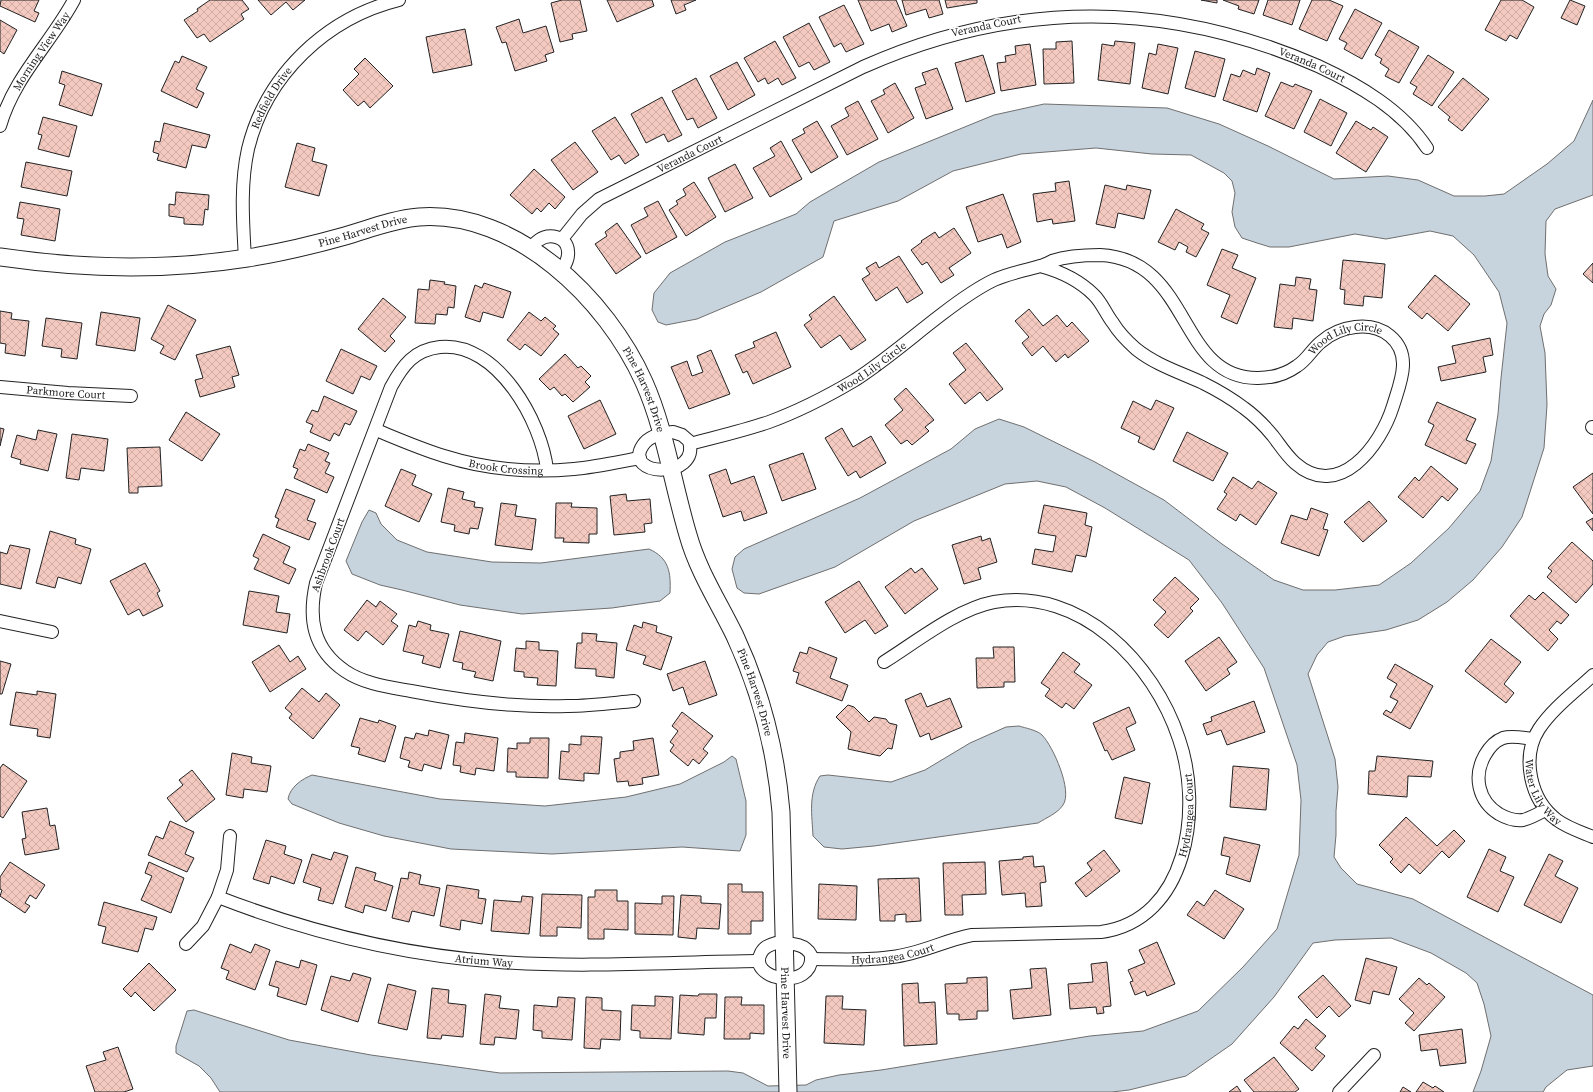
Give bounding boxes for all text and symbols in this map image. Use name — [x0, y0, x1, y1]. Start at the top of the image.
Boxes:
street label: Morning View Way — [9, 8, 73, 93]
street label: Veranda Court — [950, 11, 1023, 41]
street label: Veranda Court — [1277, 44, 1348, 86]
street label: Redfield Drive — [247, 63, 295, 131]
street label: Veranda Court — [654, 131, 725, 176]
street label: Pine Harvest Drive — [317, 211, 409, 250]
street label: Wood Lily Circle — [1305, 319, 1385, 358]
street label: Wood Lily Circle — [835, 337, 910, 396]
street label: Pine Harvest Drive — [619, 344, 669, 434]
street label: Parkmore Court — [26, 382, 106, 402]
street label: Brook Crossing — [467, 455, 543, 478]
street label: Ashbrook Court — [308, 516, 348, 594]
street label: Pine Harvest Drive — [734, 646, 777, 738]
street label: Water Lily Way — [1522, 759, 1565, 829]
street label: Hydrangea Court — [1174, 772, 1197, 859]
street label: Hydrangea Court — [851, 939, 936, 967]
street label: Atrium Way — [454, 950, 514, 970]
street label: Pine Harvest Drive — [777, 967, 795, 1059]

